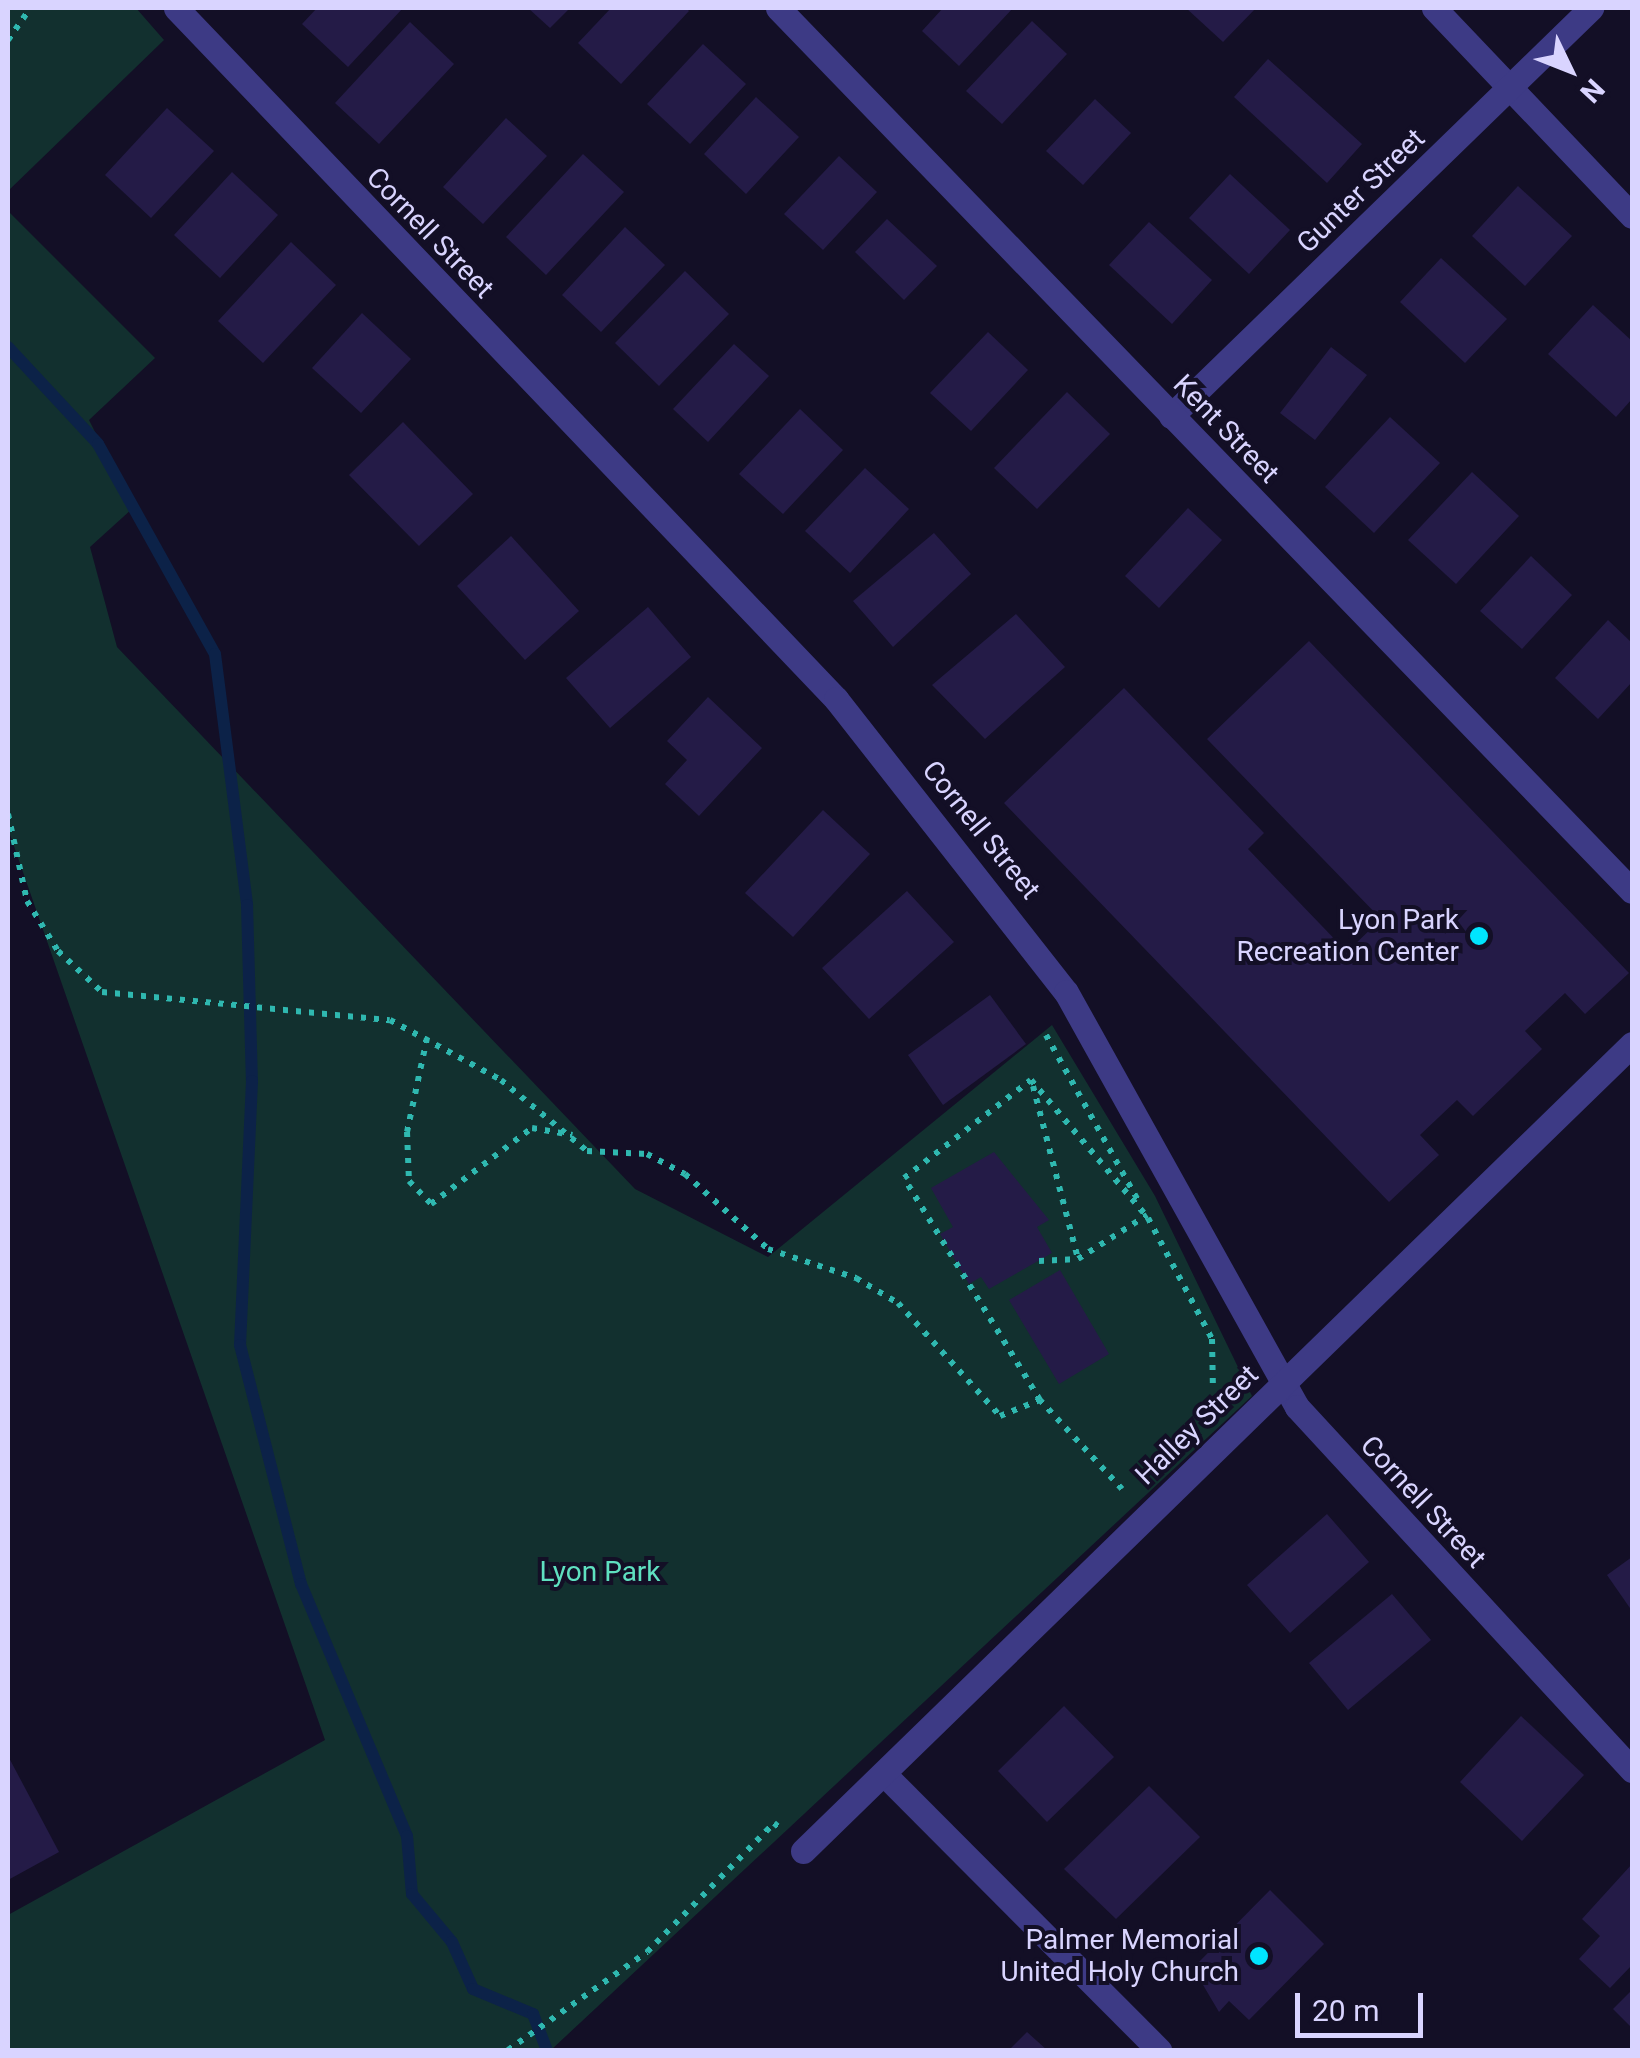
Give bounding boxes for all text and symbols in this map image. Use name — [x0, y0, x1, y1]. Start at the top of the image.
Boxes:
north arrow — [1520, 20, 1620, 120]
text: N — [1574, 72, 1611, 109]
street label: Gunter Street — [1290, 122, 1432, 260]
street label: Cornell Street — [359, 161, 501, 305]
street label: Kent Street — [1166, 368, 1286, 490]
street label: Cornell Street — [915, 754, 1047, 906]
place label: Lyon Park Recreation Center — [1237, 903, 1459, 969]
marker: Lyon Park Recreation Center — [1468, 925, 1490, 947]
street label: Halley Street — [1129, 1358, 1265, 1492]
street label: Cornell Street — [1353, 1429, 1493, 1575]
park label: Lyon Park — [539, 1555, 661, 1589]
place label: Palmer Memorial United Holy Church — [1000, 1923, 1239, 1989]
marker: Palmer Memorial United Holy Church — [1248, 1945, 1270, 1967]
scale bar — [1300, 1973, 1428, 2035]
text: 20 m — [1312, 1993, 1379, 2028]

